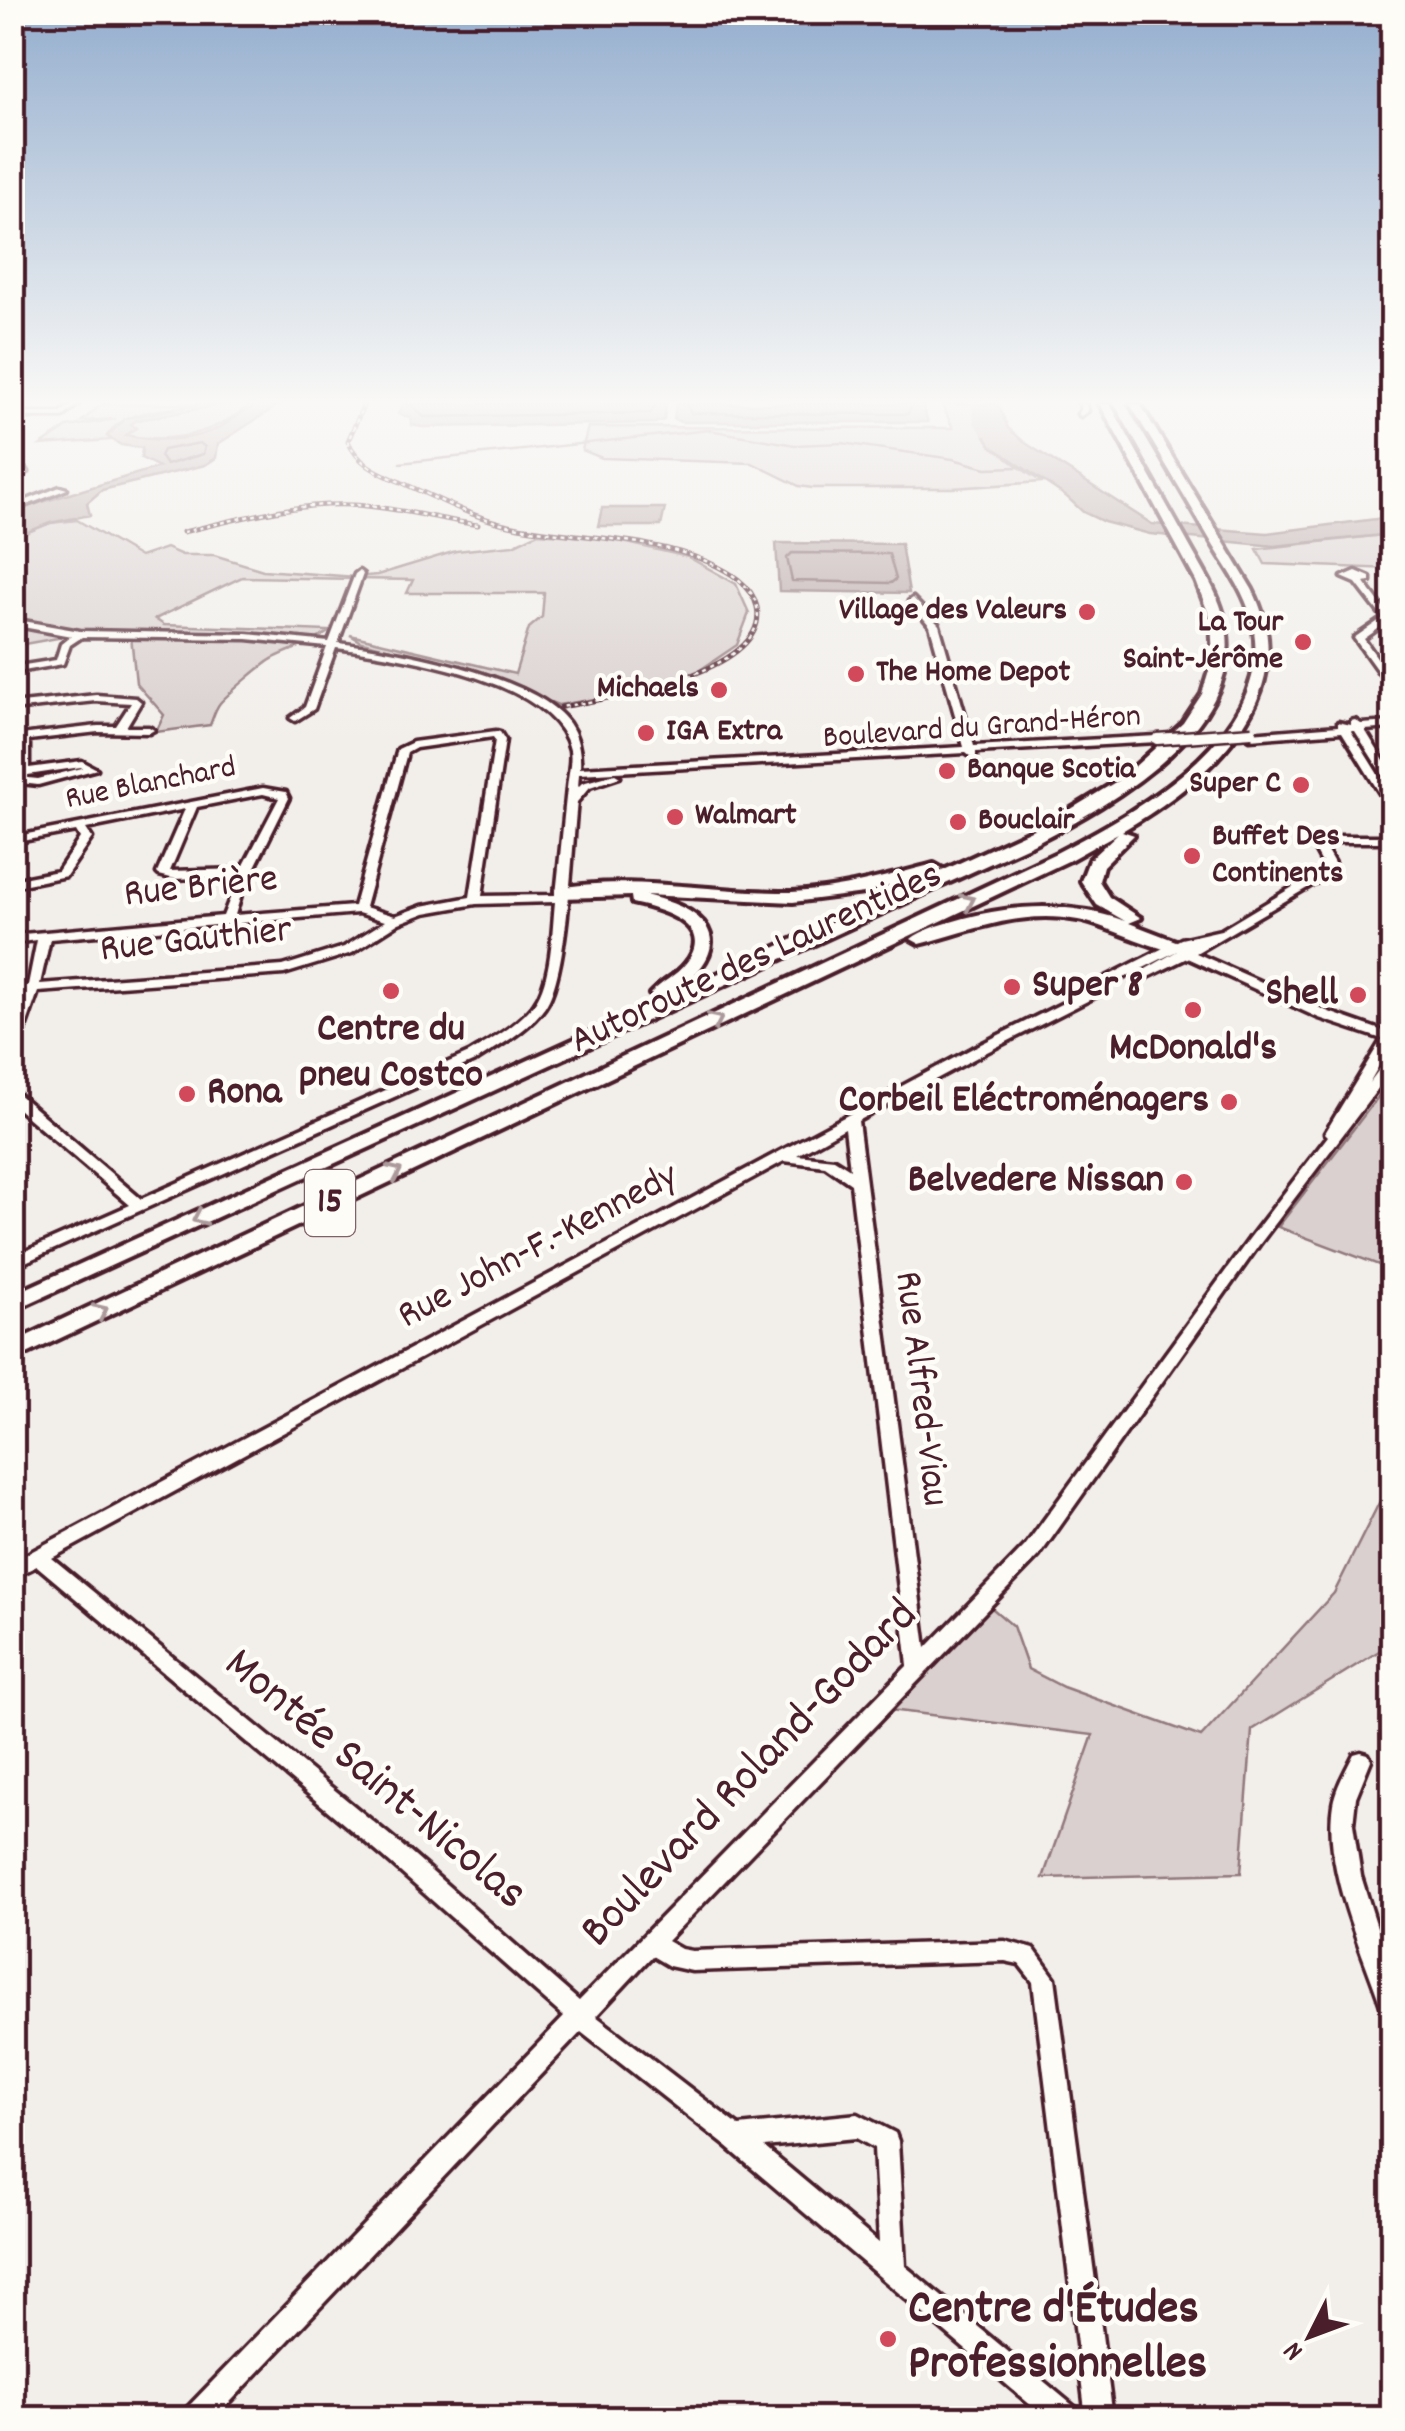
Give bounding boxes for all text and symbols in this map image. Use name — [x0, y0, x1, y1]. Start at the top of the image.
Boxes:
place label: Village des Valeurs — [839, 589, 1067, 635]
marker: Village des Valeurs — [1076, 601, 1098, 623]
place label: La Tour Saint-Jérôme — [1123, 601, 1284, 684]
marker: La Tour Saint-Jérôme — [1292, 631, 1314, 653]
place label: The Home Depot — [876, 651, 1070, 697]
marker: The Home Depot — [845, 663, 867, 685]
place label: Michaels — [597, 667, 699, 713]
marker: Michaels — [708, 679, 730, 701]
street label: Boulevard du Grand-Héron — [822, 695, 1142, 763]
place label: IGA Extra — [666, 710, 783, 756]
marker: IGA Extra — [635, 722, 657, 744]
street label: Rue Blanchard — [62, 746, 240, 824]
place label: Banque Scotia — [967, 748, 1136, 794]
marker: Banque Scotia — [936, 760, 958, 782]
place label: Super C — [1189, 762, 1281, 808]
marker: Super C — [1290, 774, 1312, 796]
place label: Walmart — [695, 794, 797, 840]
place label: Bouclair — [978, 799, 1076, 845]
marker: Walmart — [664, 806, 686, 828]
marker: Bouclair — [947, 811, 969, 833]
place label: Buffet Des Continents — [1212, 815, 1343, 898]
marker: Buffet Des Continents — [1181, 845, 1203, 867]
street label: Autoroute des Laurentides — [562, 849, 952, 1071]
street label: Rue Brière — [121, 853, 281, 925]
one-way arrow — [958, 894, 976, 914]
street label: Rue Gauthier — [97, 904, 295, 980]
place label: Super 8 — [1032, 959, 1143, 1016]
place label: Shell — [1265, 967, 1338, 1024]
marker: Super 8 — [1001, 976, 1023, 998]
marker: Centre du pneu Costco — [380, 980, 402, 1002]
marker: Shell — [1347, 984, 1369, 1006]
marker: McDonald's — [1182, 999, 1204, 1021]
place label: Centre du pneu Costco — [299, 1003, 483, 1106]
one-way arrow — [706, 1013, 724, 1033]
place label: McDonald's — [1109, 1022, 1277, 1079]
place label: Rona — [207, 1066, 283, 1123]
place label: Corbeil Eléctroménagers — [839, 1074, 1209, 1131]
marker: Rona — [176, 1083, 198, 1105]
marker: Corbeil Eléctroménagers — [1218, 1091, 1240, 1113]
street label: Rue John-F.-Kennedy — [389, 1150, 690, 1346]
place label: Belvedere Nissan — [908, 1154, 1164, 1211]
one-way arrow — [384, 1165, 402, 1185]
road number: 15 — [305, 1170, 355, 1236]
marker: Belvedere Nissan — [1173, 1171, 1195, 1193]
one-way arrow — [191, 1206, 209, 1226]
street label: Rue Alfred-Viau — [876, 1268, 962, 1510]
one-way arrow — [90, 1304, 108, 1324]
street label: Boulevard Roland-Godard — [566, 1585, 936, 1965]
street label: Montée Saint-Nicolas — [207, 1633, 541, 1929]
place label: Centre d'Études Professionnelles — [908, 2277, 1207, 2401]
north arrow — [1260, 2286, 1360, 2386]
marker: Centre d'Études Professionnelles — [877, 2328, 899, 2350]
text: N — [1276, 2331, 1315, 2368]

